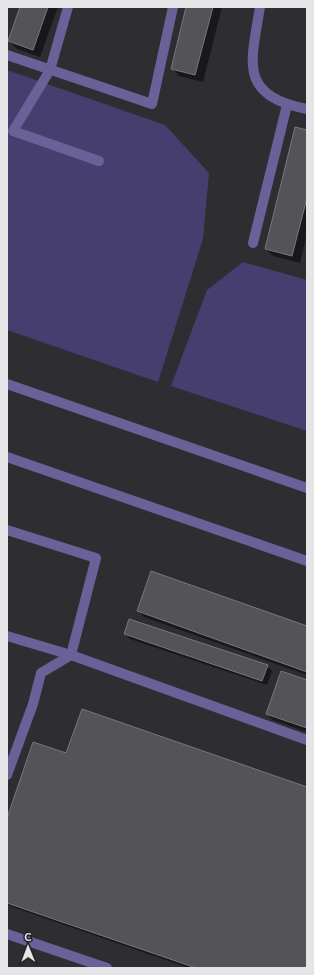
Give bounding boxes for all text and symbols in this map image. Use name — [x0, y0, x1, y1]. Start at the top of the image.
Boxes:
north arrow — [8, 927, 48, 967]
text: С — [24, 930, 32, 945]

